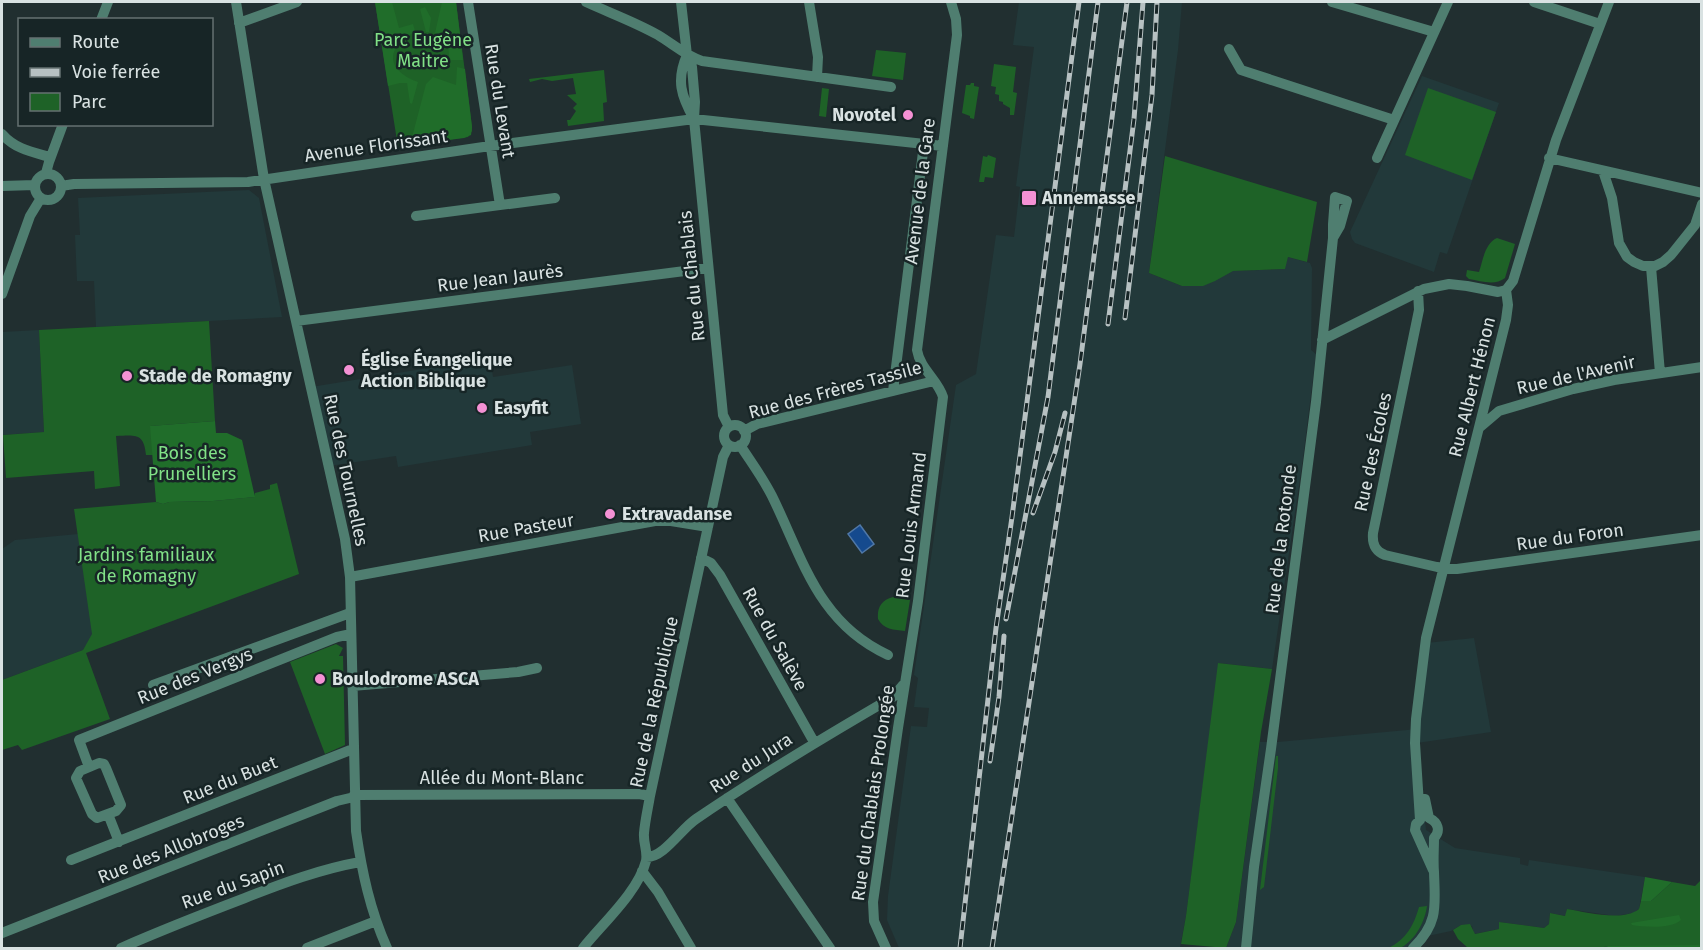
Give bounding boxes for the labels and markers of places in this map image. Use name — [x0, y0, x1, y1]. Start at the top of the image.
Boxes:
place label: Novotel — [832, 104, 897, 126]
marker: Novotel — [901, 108, 915, 122]
place label: Annemasse — [1041, 187, 1135, 209]
marker: Annemasse — [1020, 189, 1038, 207]
place label: Église Évangelique Action Biblique — [360, 348, 513, 392]
marker: Église Évangelique Action Biblique — [342, 363, 356, 377]
place label: Stade de Romagny — [139, 365, 292, 387]
marker: Stade de Romagny — [120, 369, 134, 383]
place label: Easyfit — [494, 397, 549, 419]
marker: Easyfit — [475, 401, 489, 415]
place label: Extravadanse — [622, 503, 732, 525]
marker: Extravadanse — [603, 507, 617, 521]
place label: Boulodrome ASCA — [332, 668, 479, 690]
marker: Boulodrome ASCA — [313, 672, 327, 686]

